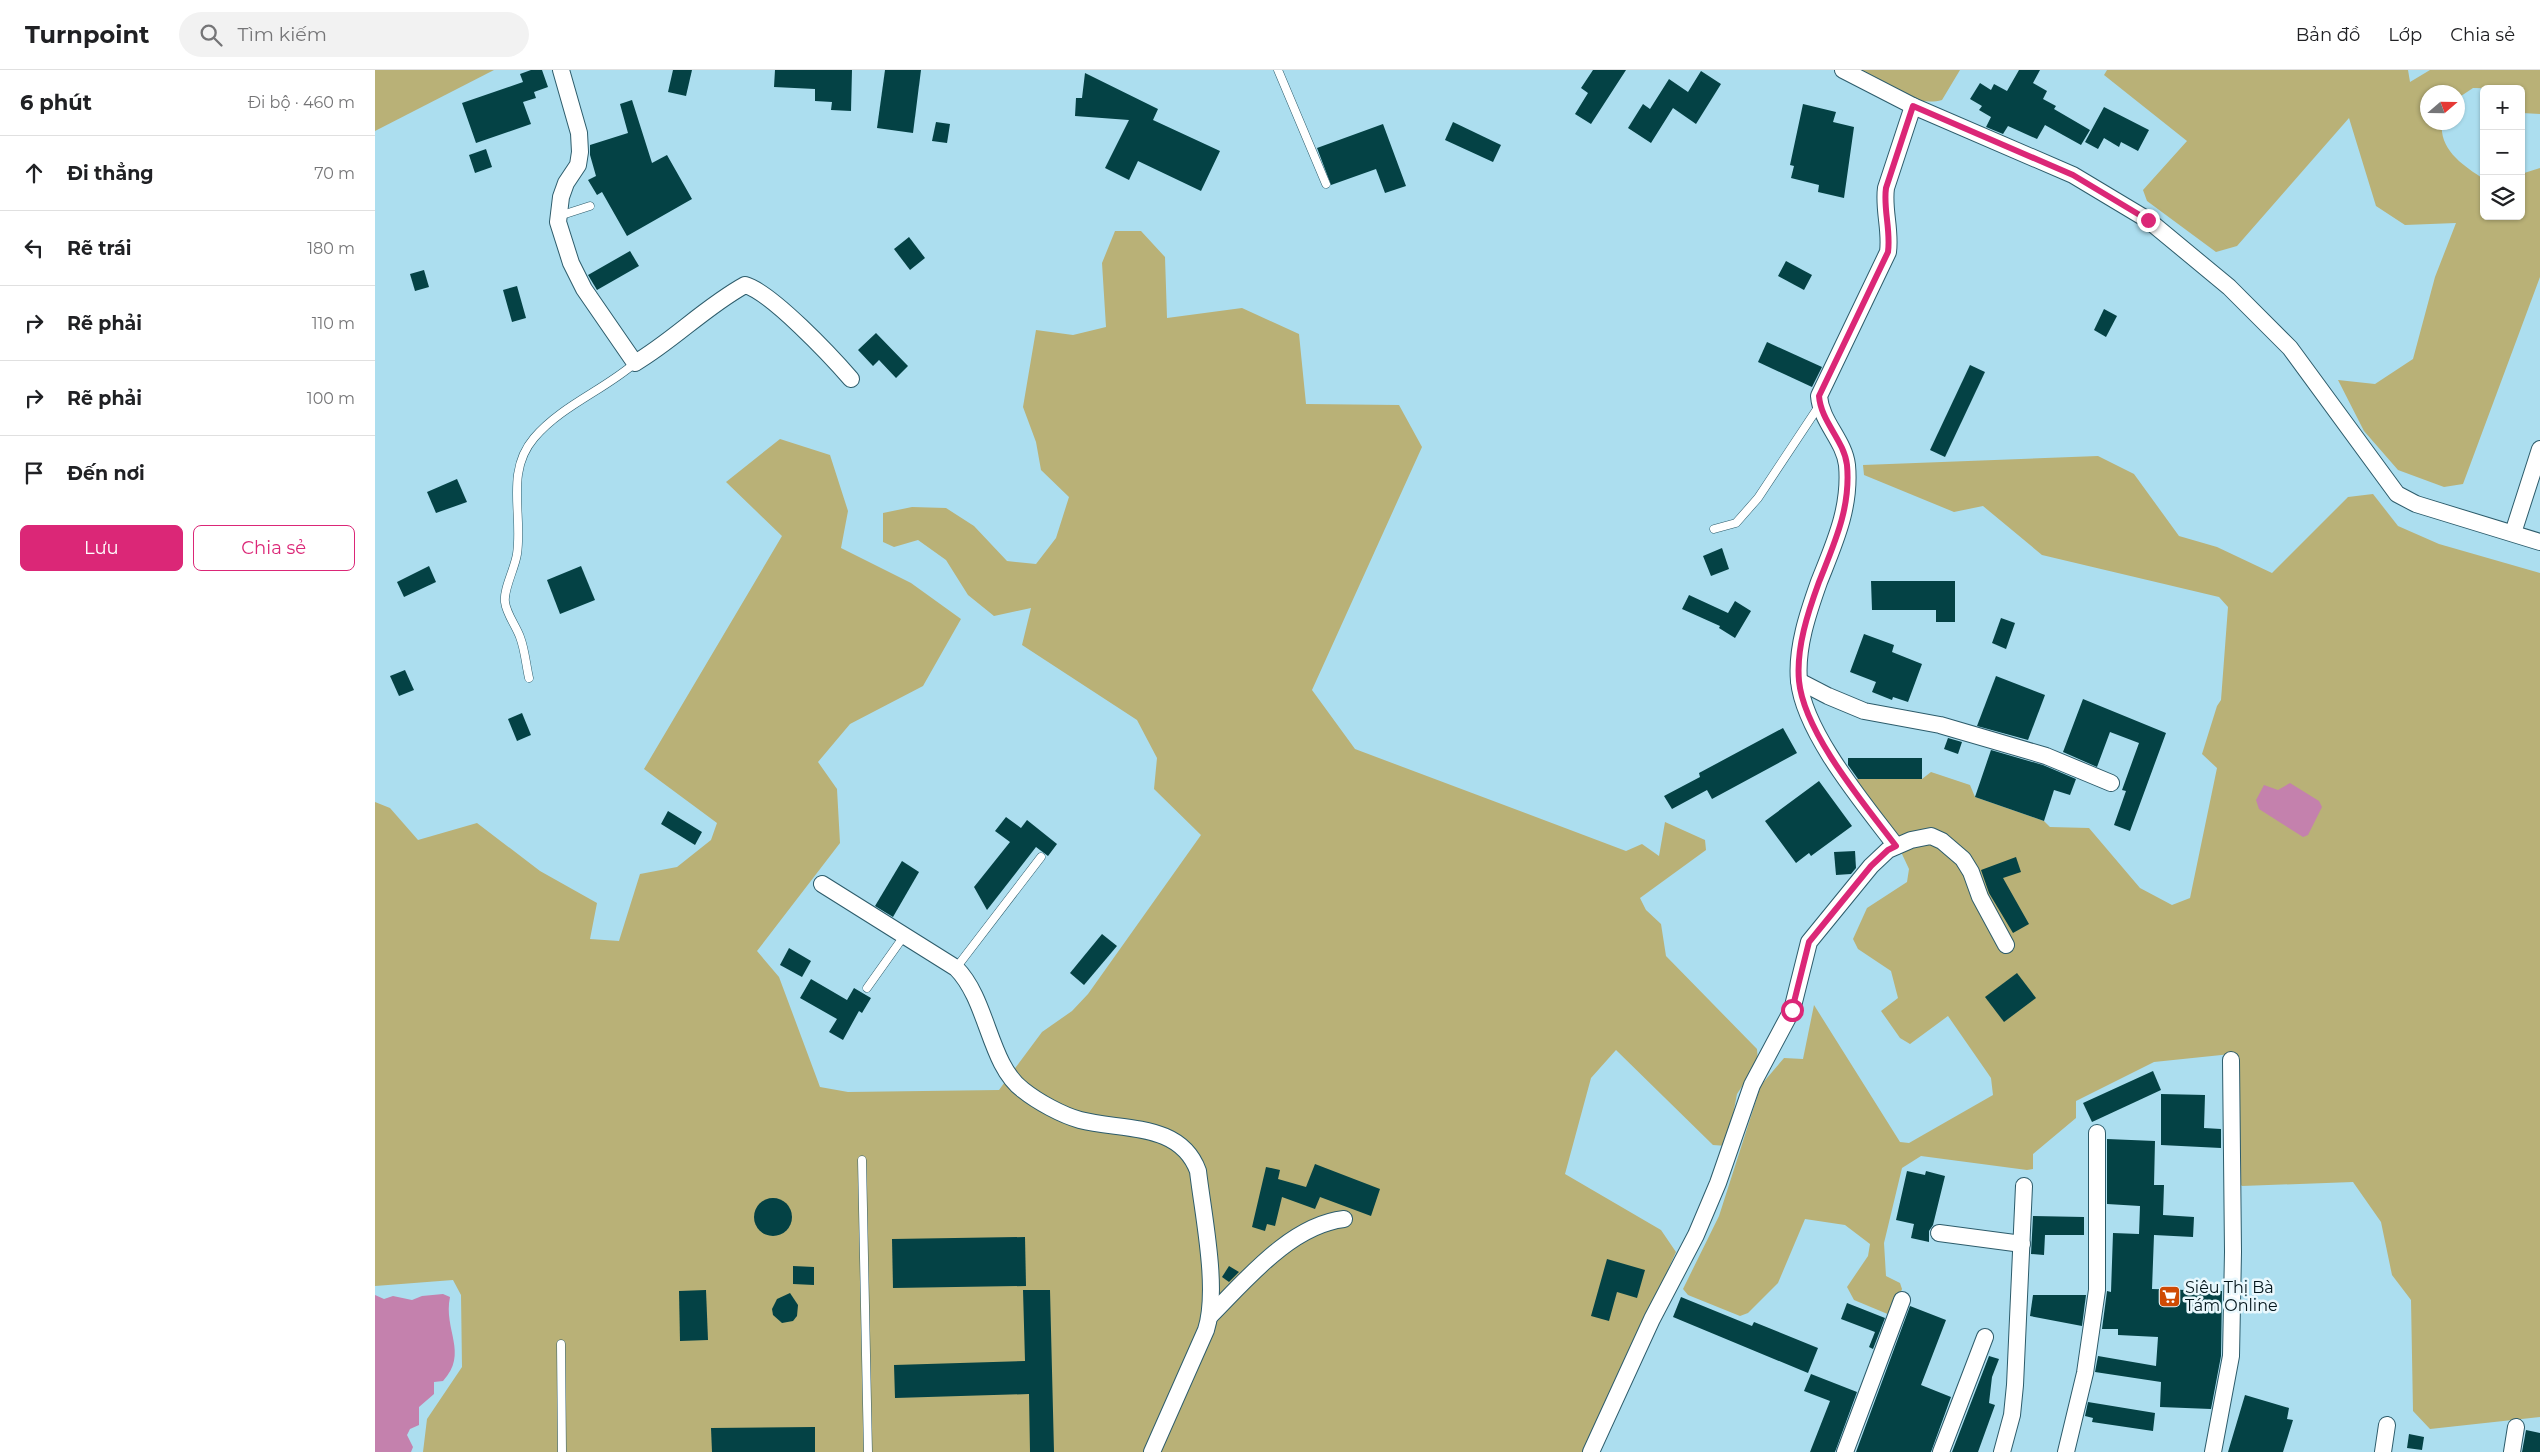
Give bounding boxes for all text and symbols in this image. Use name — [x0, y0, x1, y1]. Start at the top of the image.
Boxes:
search box — [179, 12, 529, 57]
text: Turnpoint — [25, 20, 149, 49]
icon: search — [197, 21, 225, 49]
text: Tìm kiếm — [237, 23, 327, 46]
text: Bản đồ — [2296, 24, 2360, 46]
text: Lớp — [2388, 24, 2422, 46]
text: Chia sẻ — [2450, 24, 2515, 46]
north arrow — [2420, 85, 2465, 130]
map controls — [2480, 85, 2525, 220]
button: + — [2480, 85, 2525, 130]
text: 6 phút — [20, 90, 92, 115]
text: Đi bộ · 460 m — [248, 93, 355, 112]
button: − — [2480, 130, 2525, 175]
icon: ahead — [20, 159, 48, 187]
text: Đi thẳng — [67, 162, 154, 185]
text: 70 m — [314, 164, 355, 183]
button: layers — [2480, 175, 2525, 220]
route end — [2137, 209, 2160, 232]
icon: left — [20, 234, 48, 262]
text: Rẽ trái — [67, 237, 132, 260]
text: 180 m — [307, 239, 355, 258]
icon: right — [20, 309, 48, 337]
text: Rẽ phải — [67, 312, 142, 335]
text: 110 m — [312, 314, 355, 333]
icon: right — [20, 384, 48, 412]
text: Rẽ phải — [67, 387, 142, 410]
text: 100 m — [307, 389, 355, 408]
icon: arrive — [20, 459, 48, 487]
text: Đến nơi — [67, 462, 145, 485]
button: Lưu — [20, 525, 183, 571]
button: Chia sẻ — [193, 525, 355, 571]
route start — [1781, 999, 1804, 1022]
place label: Siêu Thị Bà Tám Online — [2185, 1278, 2278, 1315]
supermarket icon: Siêu Thị Bà Tám Online — [2157, 1284, 2181, 1308]

